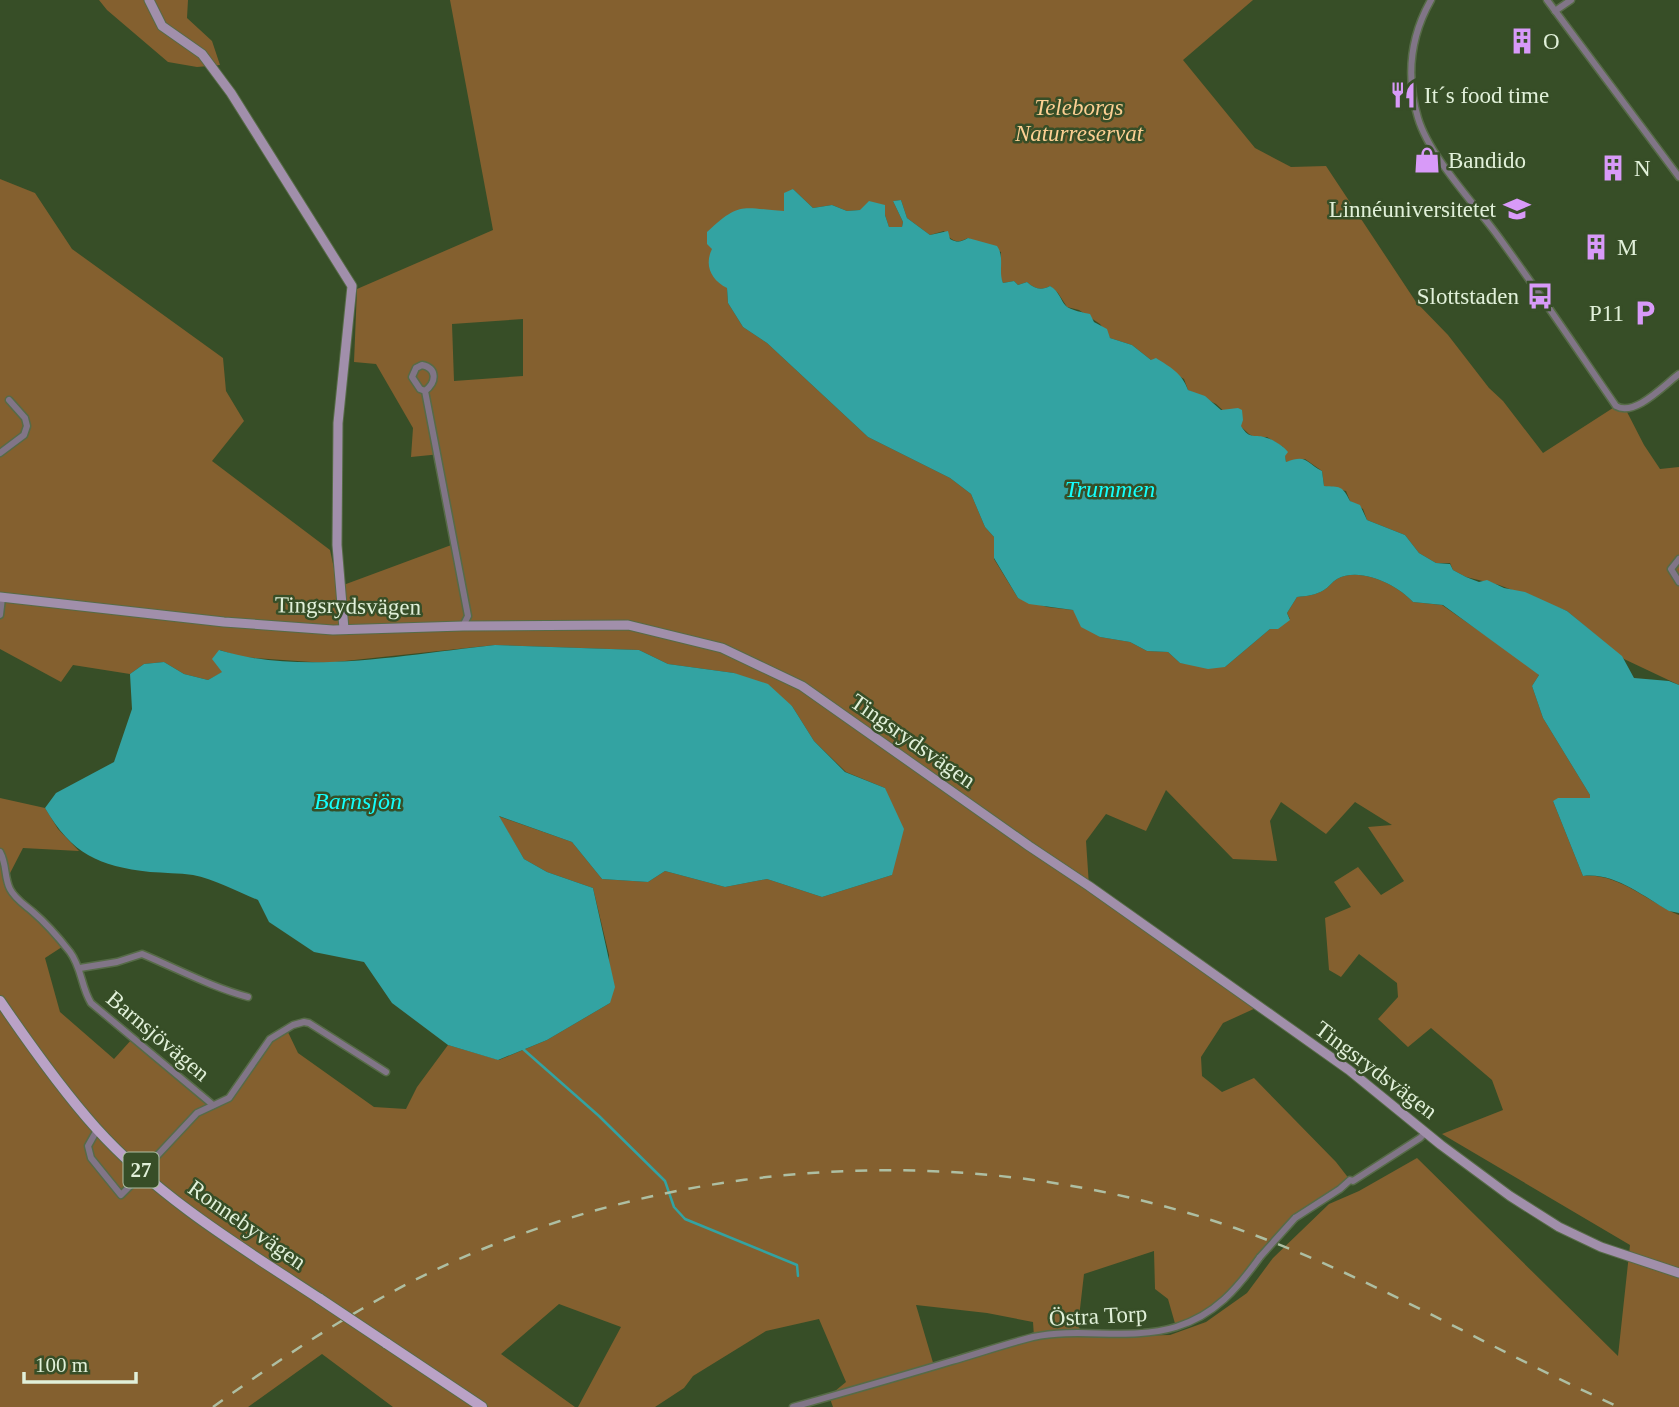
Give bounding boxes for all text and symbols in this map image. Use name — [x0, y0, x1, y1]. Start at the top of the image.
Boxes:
building icon: O — [1507, 26, 1537, 56]
place label: O — [1543, 29, 1560, 54]
restaurant icon: It´s food time — [1388, 80, 1418, 110]
place label: It´s food time — [1424, 83, 1549, 108]
park label: Teleborgs Naturreservat — [1014, 95, 1144, 146]
shop icon: Bandido — [1412, 145, 1442, 175]
place label: Bandido — [1448, 148, 1526, 173]
building icon: N — [1598, 153, 1628, 183]
place label: N — [1634, 156, 1651, 181]
school or university icon: Linnéuniversitetet — [1502, 194, 1532, 224]
place label: Linnéuniversitetet — [1329, 197, 1497, 222]
building icon: M — [1581, 232, 1611, 262]
place label: M — [1617, 235, 1637, 260]
bus stop icon: Slottstaden — [1525, 281, 1555, 311]
place label: Slottstaden — [1417, 284, 1519, 309]
parking icon: P11 — [1630, 298, 1660, 328]
place label: P11 — [1589, 301, 1624, 326]
water label: Trummen — [1065, 476, 1155, 502]
street label: Tingsrydsvägen — [275, 592, 422, 620]
street label: Tingsrydsvägen — [846, 689, 980, 793]
water label: Barnsjön — [314, 788, 402, 814]
street label: Barnsjövägen — [102, 986, 215, 1087]
street label: Tingsrydsvägen — [1310, 1016, 1442, 1124]
road number: 27 — [124, 1152, 158, 1188]
street label: Ronnebyvägen — [183, 1175, 311, 1275]
street label: Östra Torp — [1048, 1301, 1148, 1331]
scale bar — [24, 1340, 136, 1384]
text: 100 m — [35, 1353, 88, 1377]

